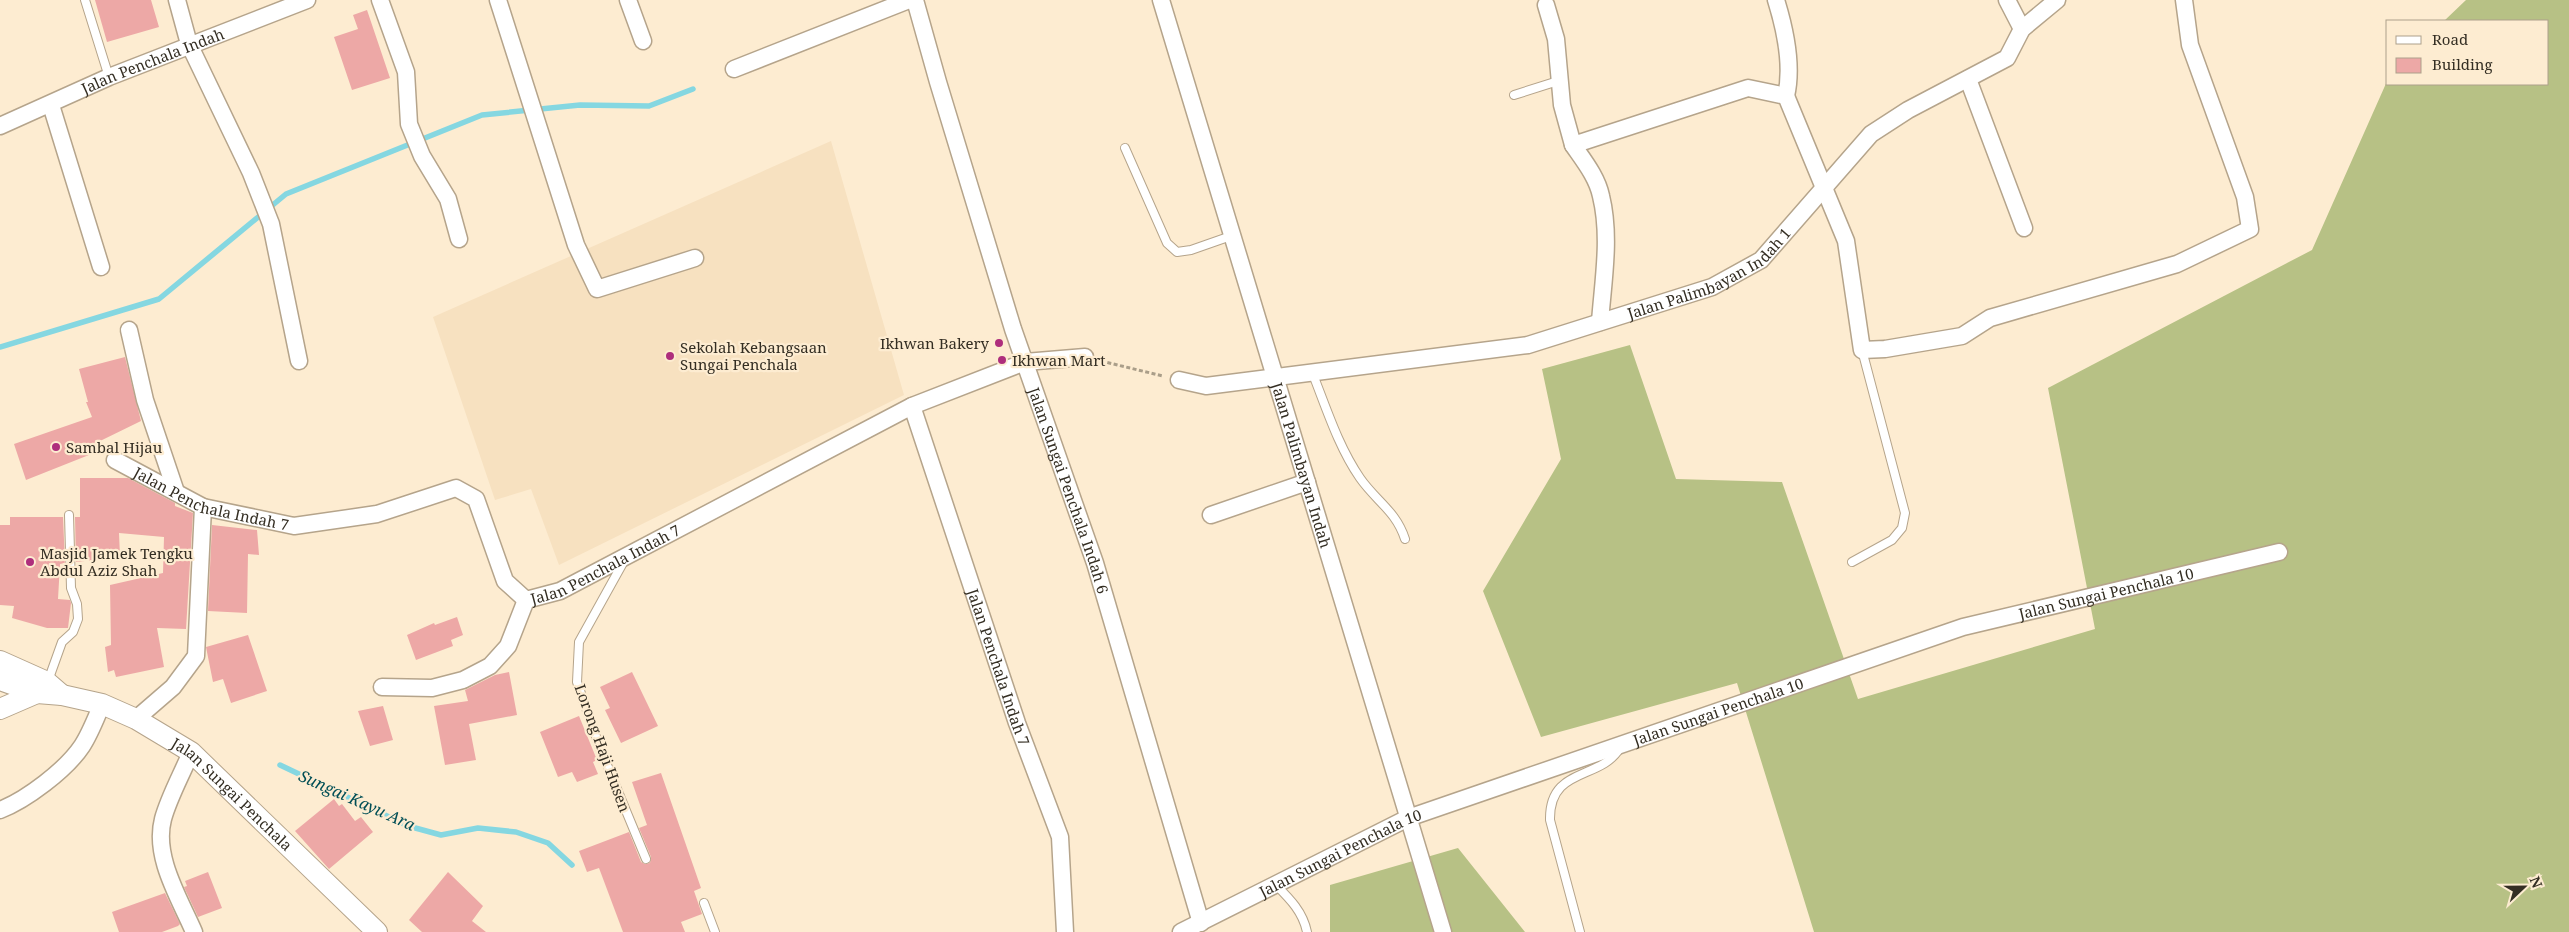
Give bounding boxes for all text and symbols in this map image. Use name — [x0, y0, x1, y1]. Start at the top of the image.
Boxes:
legend — [2386, 20, 2549, 85]
street label: Jalan Penchala Indah — [77, 23, 227, 99]
text: Road — [2432, 29, 2468, 49]
text: Building — [2432, 54, 2493, 74]
street label: Jalan Palimbayan Indah 1 — [1624, 223, 1795, 323]
place label: Ikhwan Bakery — [880, 333, 990, 353]
place label: Sekolah Kebangsaan Sungai Penchala — [680, 337, 827, 374]
marker: Ikhwan Bakery — [993, 337, 1005, 349]
marker: Sekolah Kebangsaan Sungai Penchala — [664, 350, 676, 362]
place label: Ikhwan Mart — [1012, 350, 1106, 370]
marker: Ikhwan Mart — [996, 354, 1008, 366]
street label: Jalan Palimbayan Indah — [1267, 379, 1336, 551]
street label: Jalan Sungai Penchala Indah 6 — [1024, 383, 1113, 596]
place label: Sambal Hijau — [66, 437, 163, 457]
marker: Sambal Hijau — [50, 441, 62, 453]
street label: Jalan Penchala Indah 7 — [130, 461, 291, 535]
street label: Jalan Penchala Indah 7 — [527, 520, 683, 609]
place label: Masjid Jamek Tengku Abdul Aziz Shah — [40, 543, 193, 580]
marker: Masjid Jamek Tengku Abdul Aziz Shah — [24, 556, 36, 568]
street label: Jalan Sungai Penchala 10 — [2016, 563, 2196, 624]
street label: Jalan Penchala Indah 7 — [963, 585, 1035, 748]
street label: Jalan Sungai Penchala 10 — [1629, 673, 1806, 750]
street label: Lorong Haji Husen — [571, 681, 636, 815]
street label: Jalan Sungai Penchala — [167, 732, 297, 855]
water label: Sungai Kayu Ara — [295, 765, 419, 836]
street label: Jalan Sungai Penchala 10 — [1255, 804, 1424, 902]
north arrow — [2499, 862, 2549, 912]
text: N — [2526, 873, 2547, 891]

